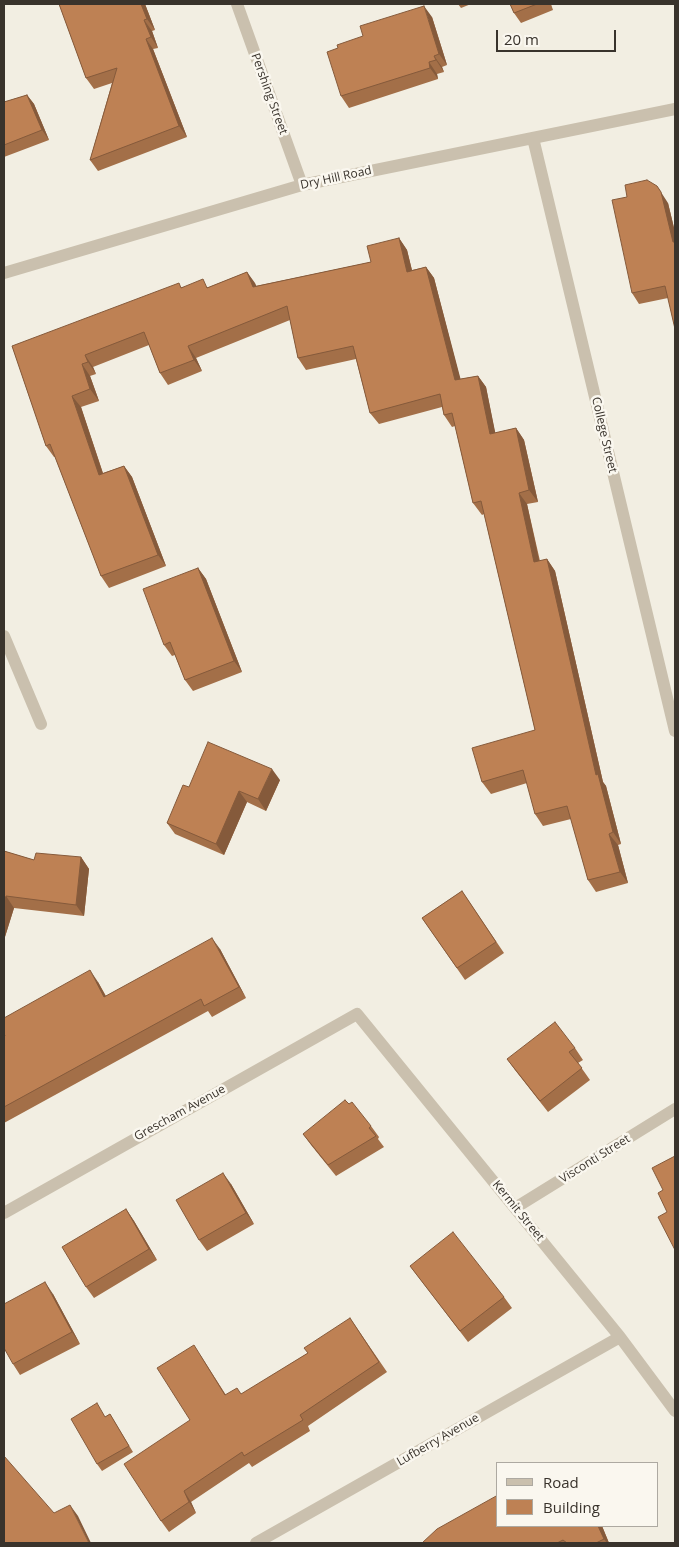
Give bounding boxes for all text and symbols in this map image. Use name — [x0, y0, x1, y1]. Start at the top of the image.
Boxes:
scale bar — [499, 20, 619, 52]
text: 20 m — [504, 29, 539, 49]
street label: Pershing Street — [248, 51, 290, 137]
street label: Dry Hill Road — [299, 163, 373, 193]
street label: College Street — [588, 396, 620, 474]
street label: Grescham Avenue — [132, 1082, 228, 1144]
street label: Visconti Street — [557, 1132, 633, 1186]
street label: Kermit Street — [489, 1178, 547, 1244]
street label: Lufberry Avenue — [394, 1411, 482, 1469]
legend — [497, 1462, 659, 1527]
text: Road — [543, 1472, 579, 1492]
text: Building — [543, 1497, 600, 1517]

